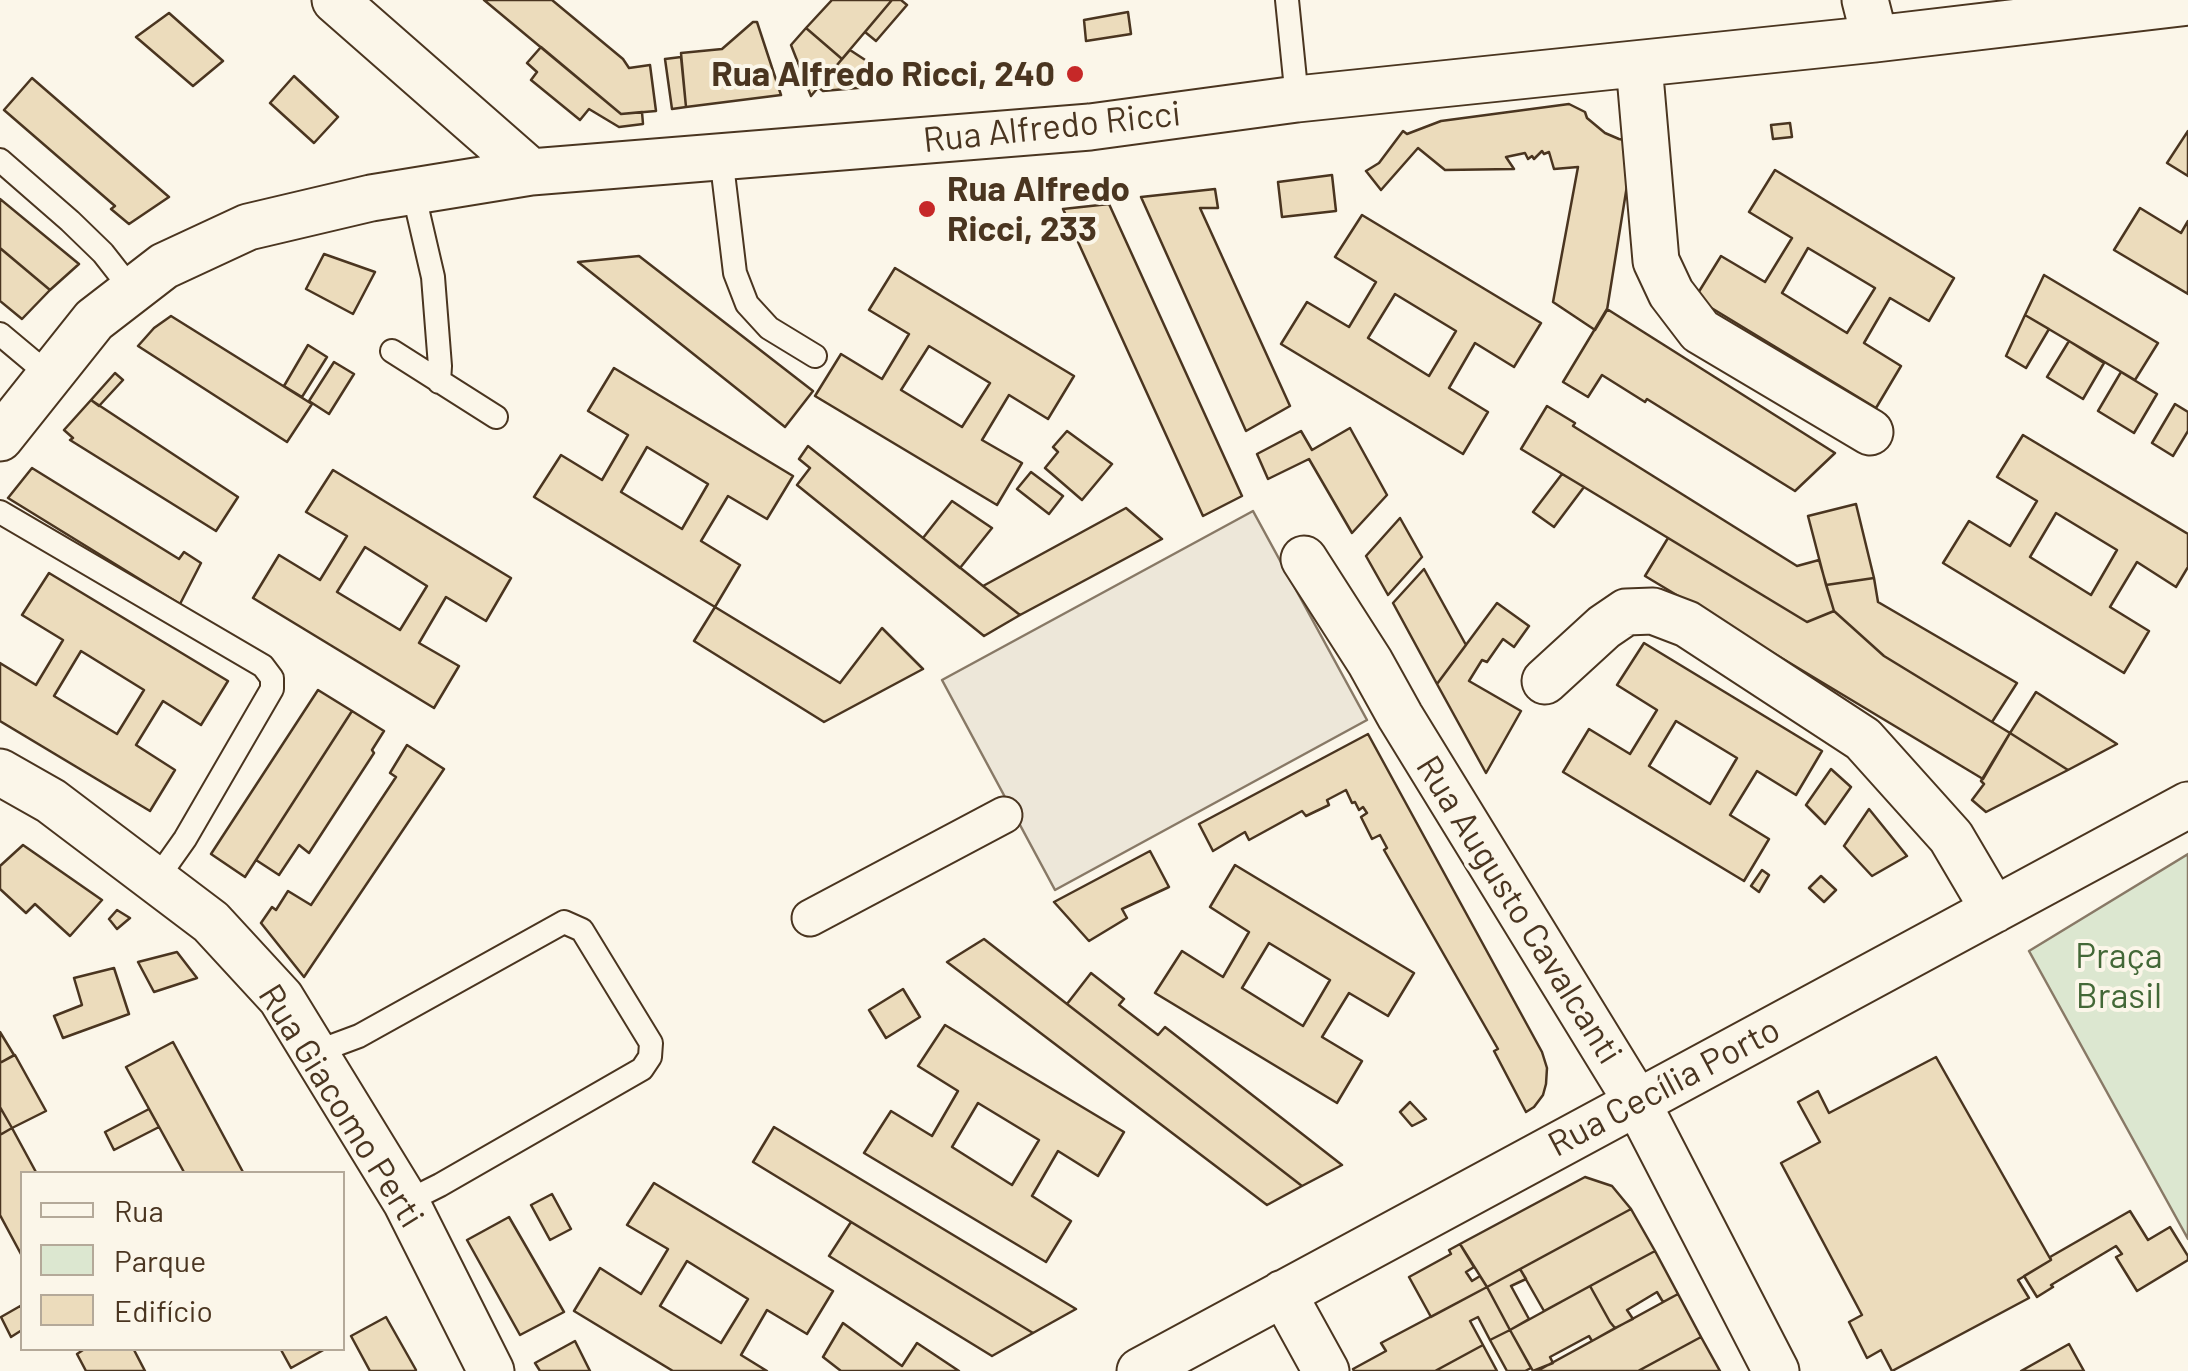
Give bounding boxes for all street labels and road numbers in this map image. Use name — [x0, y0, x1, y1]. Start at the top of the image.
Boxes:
street label: Rua Alfredo Ricci — [921, 93, 1183, 161]
street label: Rua Augusto Cavalcanti — [1407, 748, 1631, 1072]
street label: Rua Giacomo Perti — [249, 977, 433, 1235]
street label: Rua Cecília Porto — [1541, 1008, 1787, 1166]

